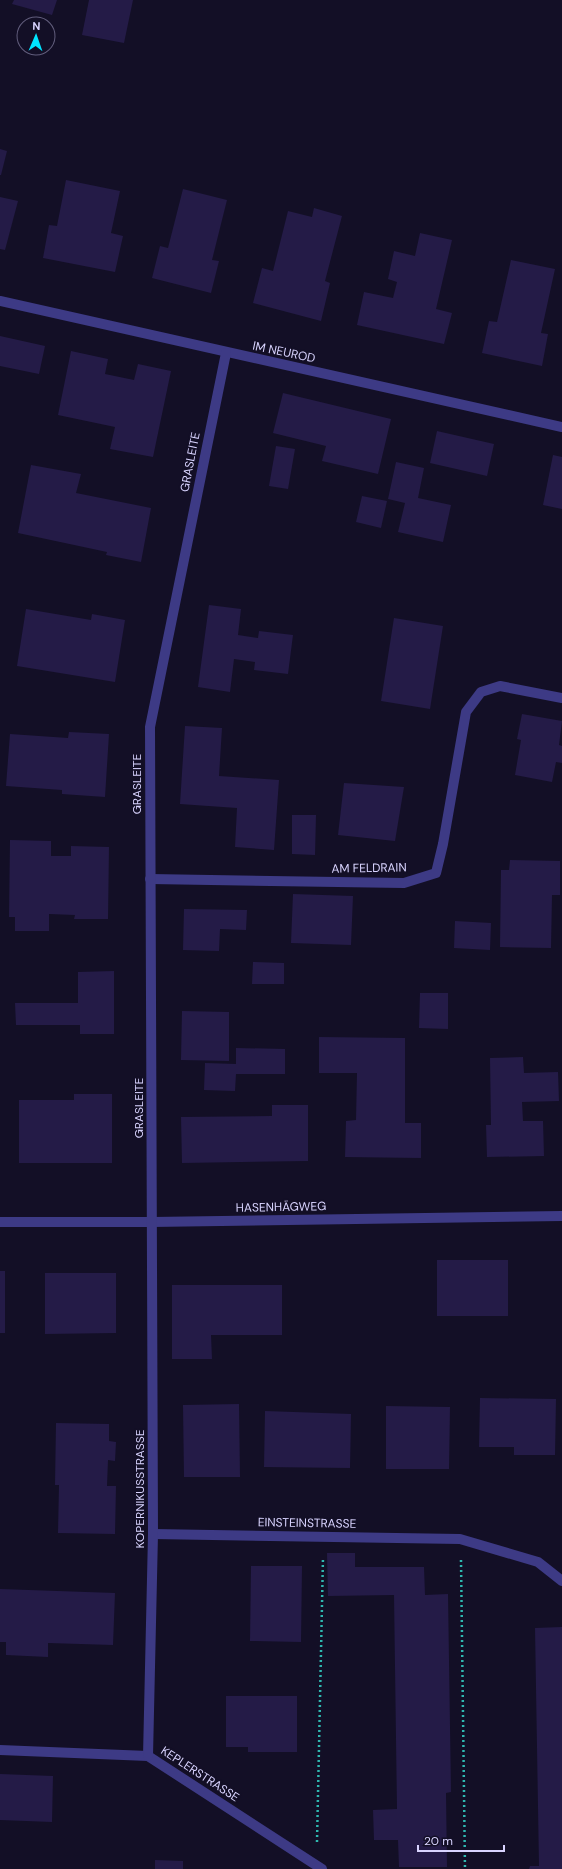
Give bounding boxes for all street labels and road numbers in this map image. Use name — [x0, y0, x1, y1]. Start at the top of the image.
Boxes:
street label: IM NEUROD — [251, 338, 317, 366]
street label: GRASLEITE — [176, 431, 204, 493]
street label: GRASLEITE — [129, 753, 145, 814]
street label: AM FELDRAIN — [331, 859, 407, 877]
street label: GRASLEITE — [131, 1077, 147, 1138]
street label: HASENHÄGWEG — [236, 1198, 326, 1216]
street label: KOPERNIKUSSTRASSE — [132, 1429, 148, 1548]
street label: EINSTEINSTRASSE — [258, 1514, 357, 1532]
street label: KEPLERSTRASSE — [158, 1743, 242, 1805]

